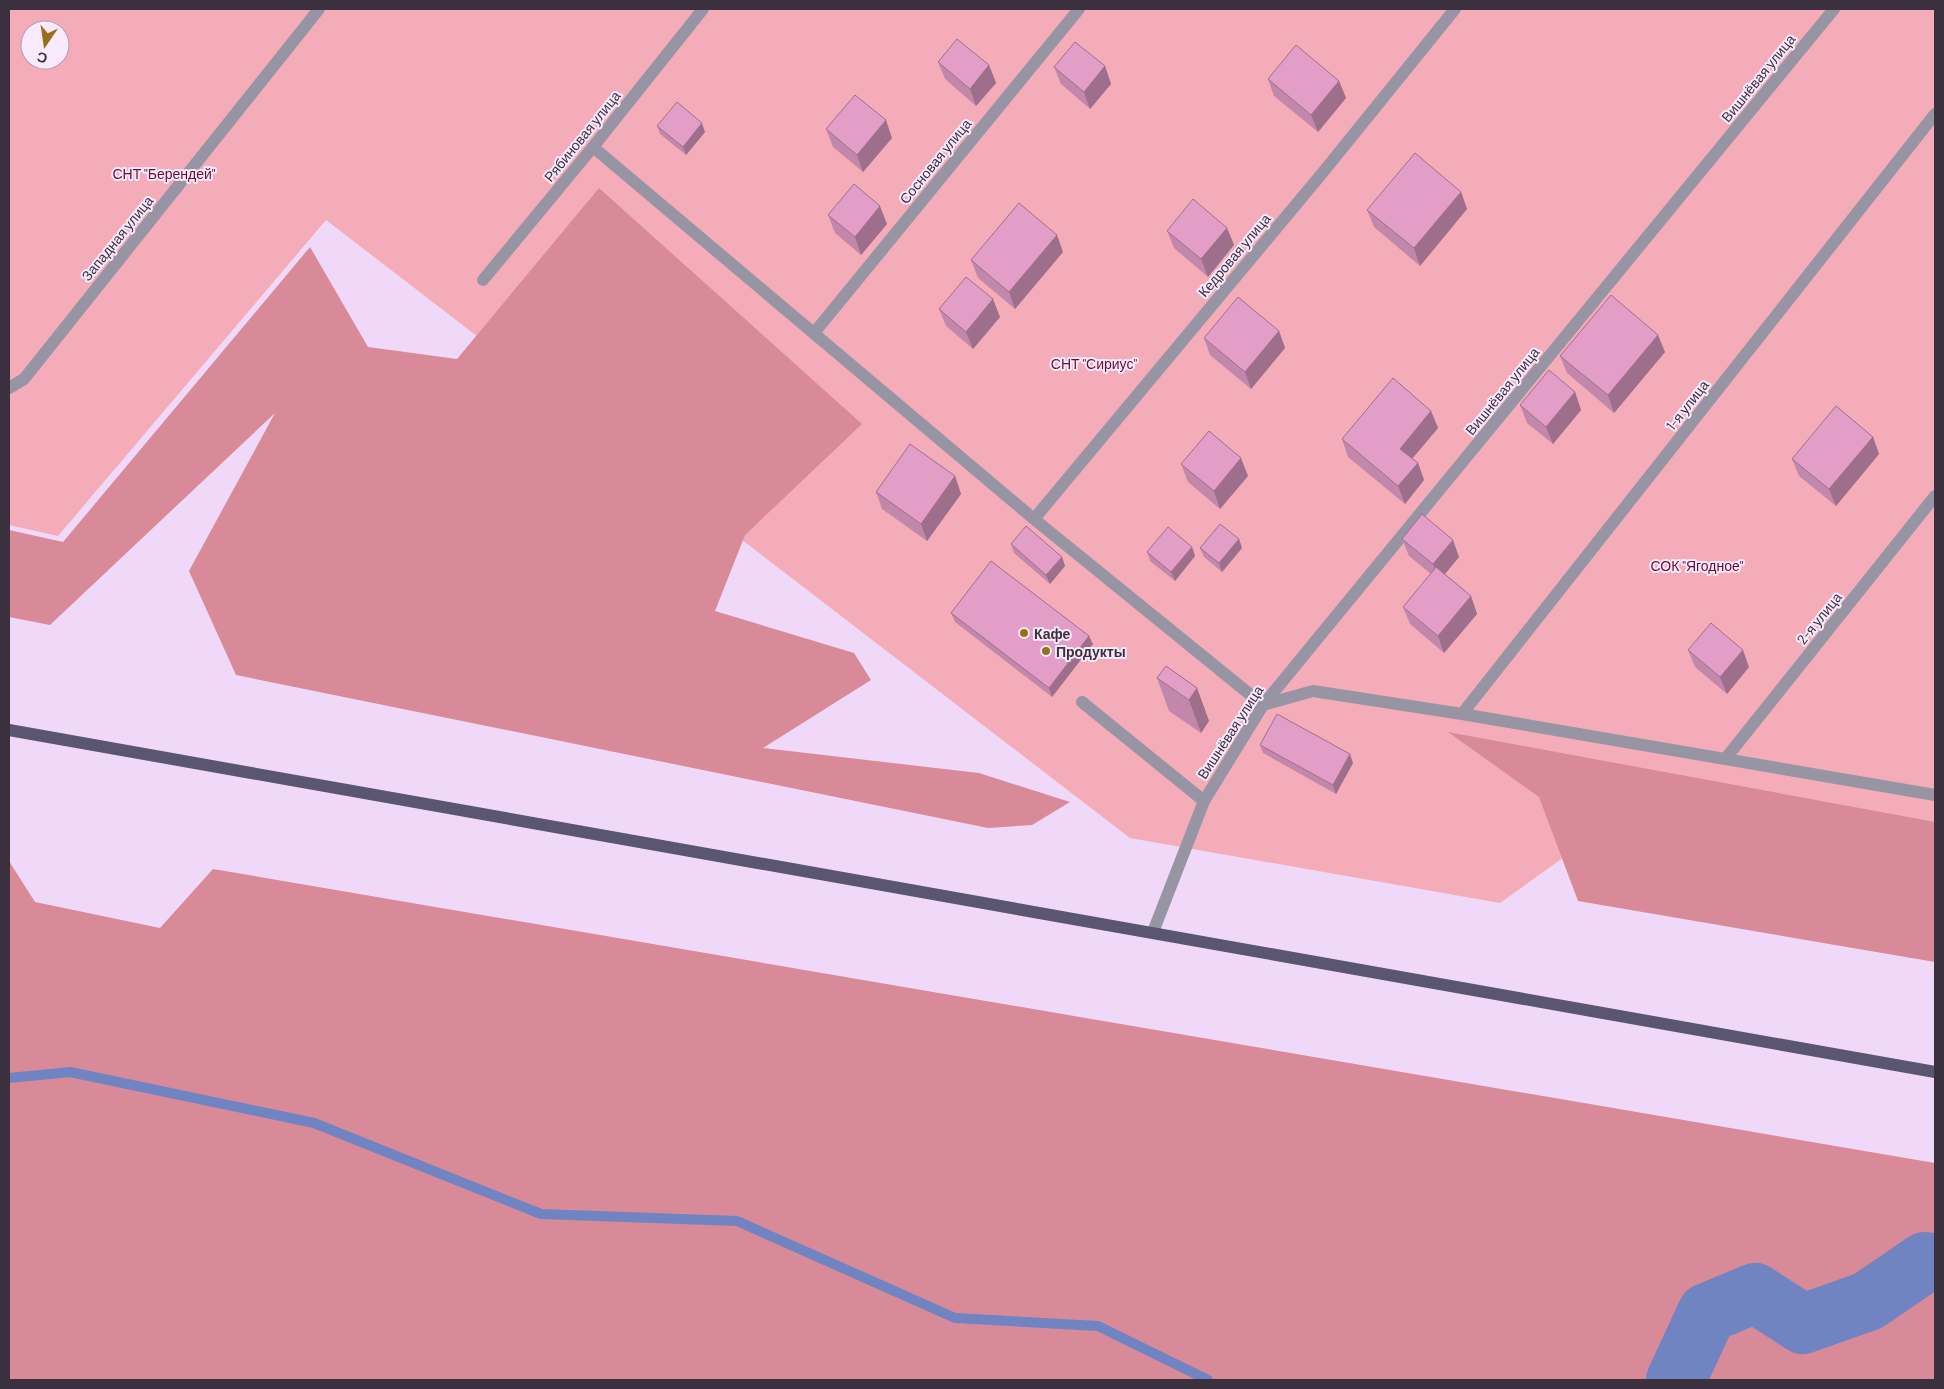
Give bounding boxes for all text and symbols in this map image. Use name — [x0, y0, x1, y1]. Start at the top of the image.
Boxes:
north arrow — [20, 20, 70, 70]
street label: Вишнёвая улица — [1717, 31, 1799, 125]
text: С — [35, 49, 49, 68]
street label: Рябиновая улица — [540, 87, 624, 185]
street label: Сосновая улица — [896, 115, 975, 207]
park label: СНТ "Берендей" — [113, 165, 216, 182]
street label: Западная улица — [78, 192, 157, 284]
street label: Кедровая улица — [1194, 210, 1274, 300]
street label: Вишнёвая улица — [1461, 344, 1543, 438]
park label: СНТ "Сириус" — [1051, 355, 1137, 372]
street label: 1-я улица — [1662, 376, 1712, 434]
park label: СОК "Ягодное" — [1651, 557, 1744, 574]
street label: 2-я улица — [1793, 588, 1845, 647]
place label: Кафе — [1034, 625, 1071, 642]
marker: Кафе — [1018, 627, 1030, 639]
place label: Продукты — [1056, 643, 1126, 660]
marker: Продукты — [1040, 645, 1052, 657]
street label: Вишнёвая улица — [1194, 682, 1267, 782]

